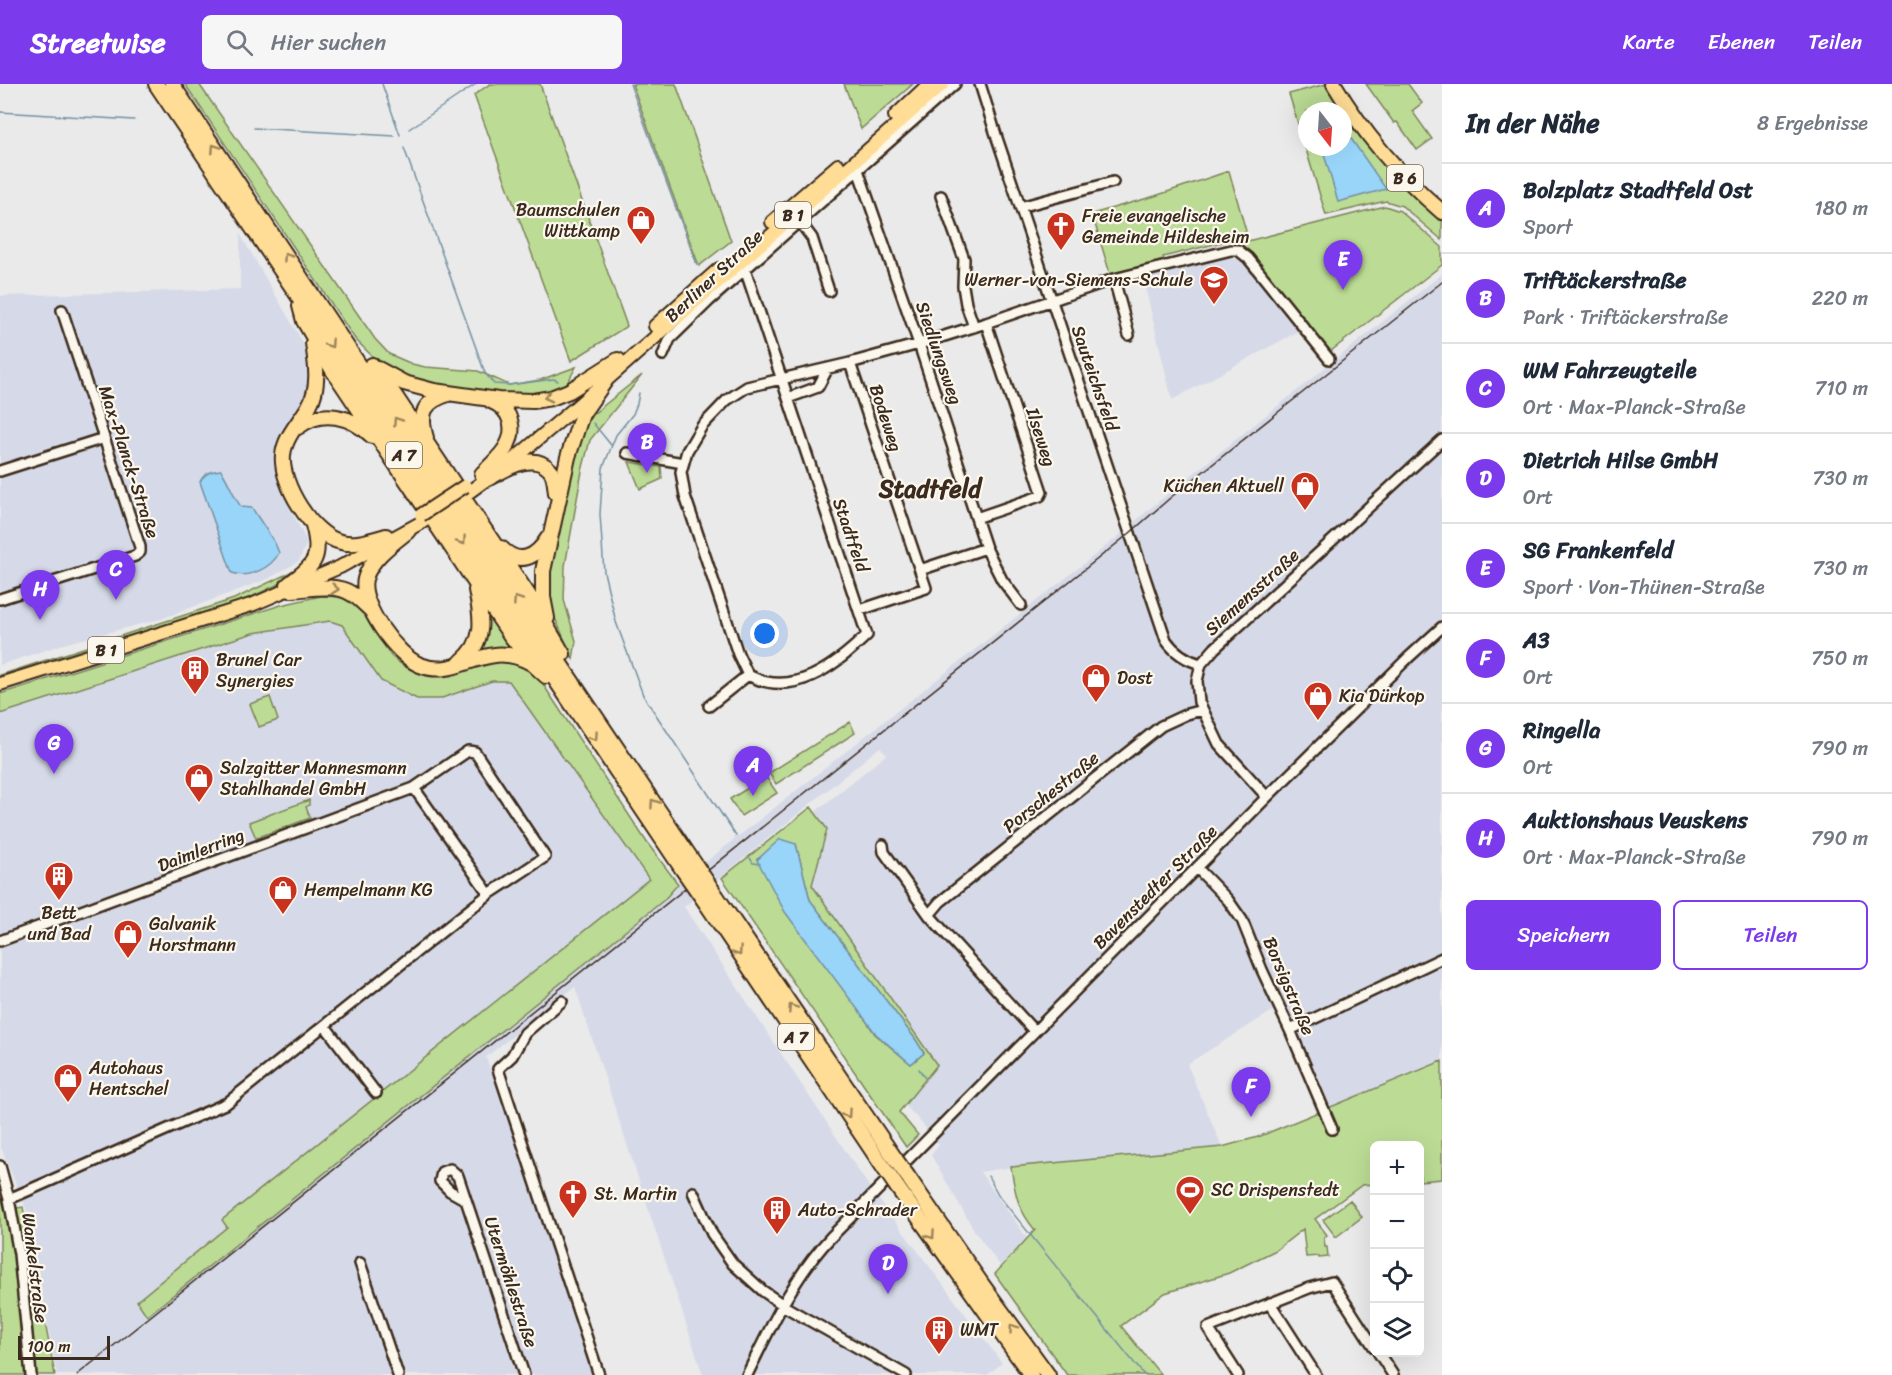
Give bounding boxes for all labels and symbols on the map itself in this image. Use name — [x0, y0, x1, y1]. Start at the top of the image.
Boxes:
north arrow — [1298, 102, 1352, 156]
one-way arrow — [211, 144, 222, 155]
road number: B 6 — [1387, 165, 1423, 191]
place label: Baumschulen Wittkamp — [516, 194, 620, 247]
place label: Freie evangelische Gemeinde Hildesheim — [1082, 200, 1250, 253]
road number: B 1 — [775, 202, 811, 228]
shop icon: Baumschulen Wittkamp — [625, 204, 657, 246]
church icon: Freie evangelische Gemeinde Hildesheim — [1045, 210, 1077, 252]
street label: Berliner Straße — [657, 221, 771, 331]
pin: E — [1324, 240, 1362, 290]
one-way arrow — [282, 253, 294, 263]
place label: Werner-von-Siemens-Schule — [964, 264, 1193, 296]
school or university icon: Werner-von-Siemens-Schule — [1198, 264, 1230, 306]
street label: Siedlungsweg — [906, 297, 972, 409]
street label: Sauteichsfeld — [1062, 321, 1129, 437]
one-way arrow — [323, 338, 334, 349]
street label: Bodeweg — [860, 380, 912, 456]
street label: Max-Planck-Straße — [89, 381, 169, 543]
one-way arrow — [544, 390, 554, 403]
street label: Ilseweg — [1016, 402, 1066, 471]
one-way arrow — [393, 417, 404, 428]
pin: B — [628, 424, 666, 473]
road number: A 7 — [386, 442, 422, 468]
district label: Stadtfeld — [878, 468, 984, 510]
place label: Küchen Aktuell — [1163, 470, 1285, 502]
shop icon: Küchen Aktuell — [1289, 470, 1321, 512]
street label: Stadtfeld — [823, 493, 879, 578]
one-way arrow — [455, 535, 466, 546]
street label: Siemensstraße — [1197, 540, 1307, 644]
pin: C — [96, 550, 136, 600]
pin: H — [20, 570, 60, 620]
one-way arrow — [330, 582, 339, 595]
one-way arrow — [513, 596, 524, 607]
your location — [750, 619, 779, 648]
road number: B 1 — [88, 637, 124, 663]
place label: Brunel Car Synergies — [216, 644, 302, 697]
building icon: Brunel Car Synergies — [179, 654, 211, 696]
shop icon: Dost — [1080, 662, 1112, 704]
place label: Dost — [1117, 662, 1153, 694]
shop icon: Kia Dürkop — [1302, 680, 1334, 722]
place label: Kia Dürkop — [1339, 680, 1425, 712]
pin: G — [34, 724, 74, 774]
one-way arrow — [587, 731, 598, 742]
street label: Porschestraße — [995, 743, 1107, 841]
pin: A — [734, 746, 772, 796]
place label: Salzgitter Mannesmann Stahlhandel GmbH — [220, 752, 407, 805]
shop icon: Salzgitter Mannesmann Stahlhandel GmbH — [183, 762, 215, 804]
one-way arrow — [650, 799, 661, 810]
street label: Bavenstedter Straße — [1085, 817, 1225, 957]
street label: Daimlerring — [153, 819, 249, 881]
building icon: Bett und Bad — [43, 860, 75, 902]
shop icon: Hempelmann KG — [267, 874, 299, 916]
place label: Hempelmann KG — [304, 874, 433, 906]
place label: Bett und Bad — [27, 897, 92, 950]
place label: Galvanik Horstmann — [149, 908, 236, 961]
shop icon: Galvanik Horstmann — [112, 918, 144, 960]
street label: Borsigstraße — [1254, 932, 1324, 1040]
one-way arrow — [731, 945, 742, 956]
one-way arrow — [788, 1004, 799, 1015]
road number: A 7 — [778, 1024, 814, 1050]
place label: Autohaus Hentschel — [88, 1052, 170, 1105]
shop icon: Autohaus Hentschel — [52, 1062, 84, 1104]
pin: F — [1232, 1068, 1270, 1117]
one-way arrow — [840, 1107, 851, 1118]
sports icon: SC Drispenstedt — [1174, 1174, 1206, 1216]
place label: SC Drispenstedt — [1211, 1174, 1340, 1206]
church icon: St. Martin — [557, 1178, 589, 1220]
place label: St. Martin — [594, 1178, 677, 1210]
building icon: Auto-Schrader — [761, 1194, 793, 1236]
place label: Auto-Schrader — [797, 1194, 919, 1226]
street label: Wankelstraße — [12, 1211, 58, 1325]
street label: Utermöhlestraße — [475, 1212, 547, 1352]
one-way arrow — [924, 1228, 935, 1239]
pin: D — [868, 1244, 908, 1294]
building icon: WMT — [923, 1314, 955, 1356]
place label: WMT — [960, 1314, 999, 1346]
one-way arrow — [1009, 1323, 1020, 1334]
scale bar — [18, 1333, 110, 1360]

